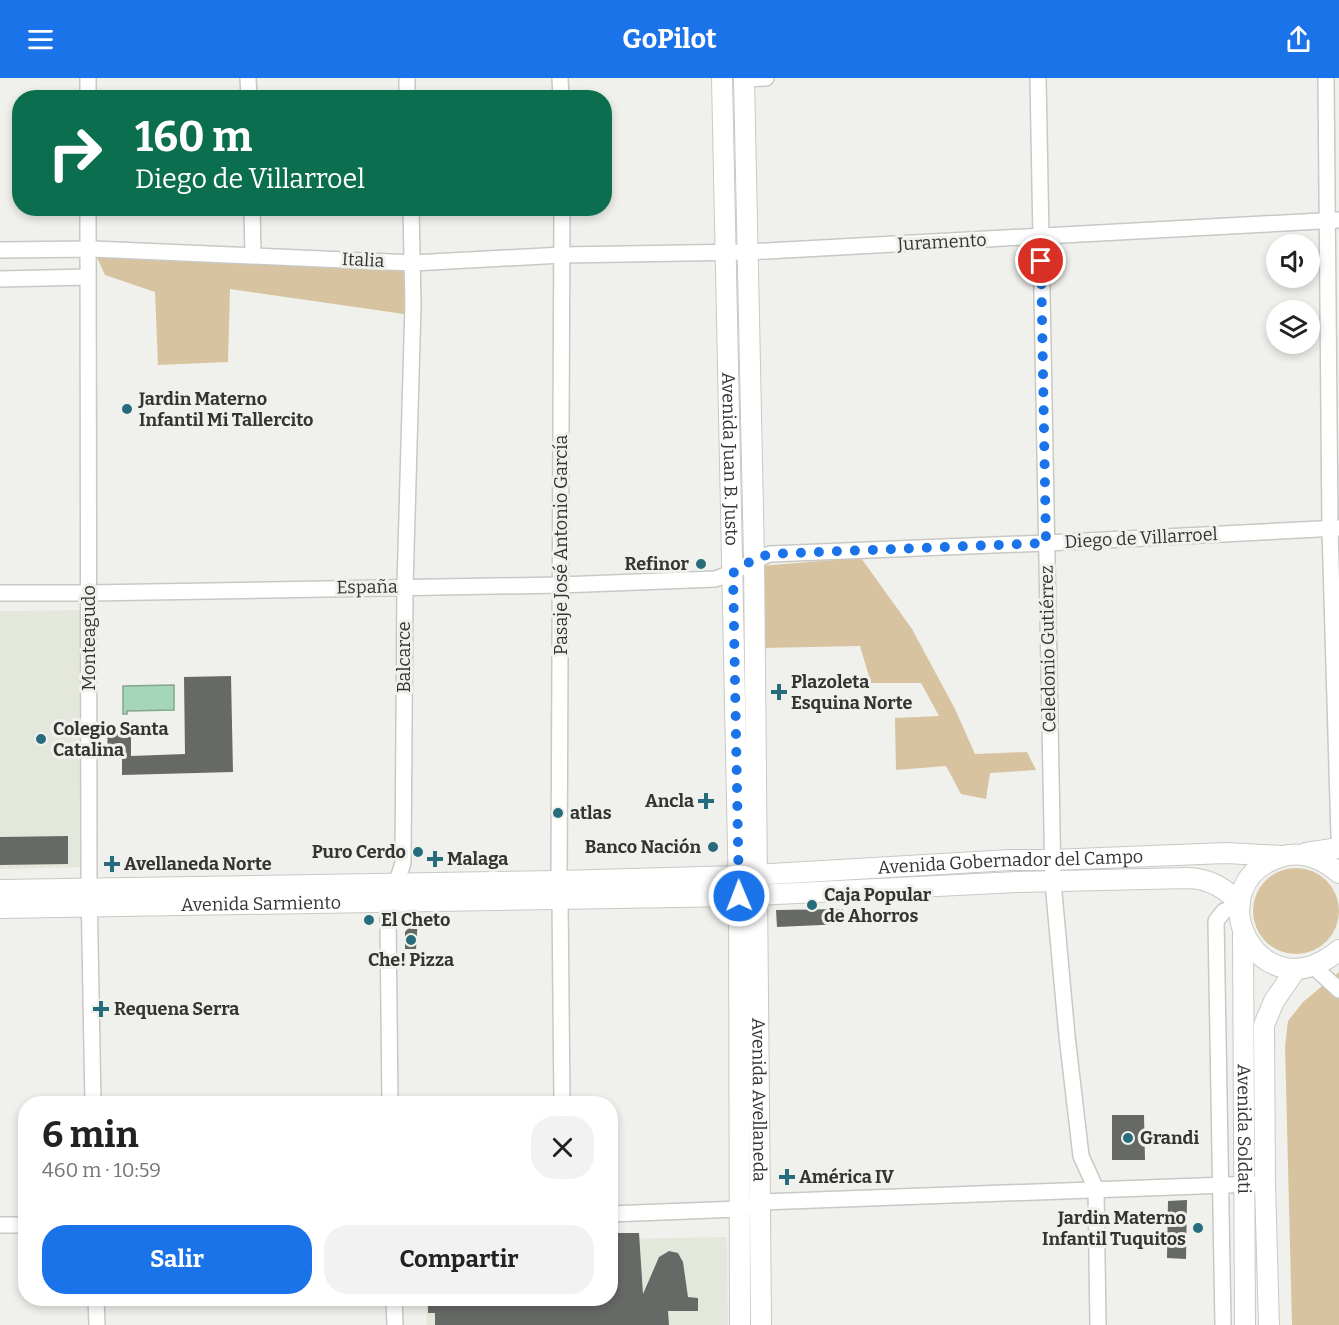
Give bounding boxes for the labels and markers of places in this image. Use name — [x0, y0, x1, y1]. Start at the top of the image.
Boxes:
pin — [1015, 235, 1066, 286]
place label: Jardin Materno Infantil Mi Tallercito — [138, 388, 313, 431]
marker: Jardin Materno Infantil Mi Tallercito — [120, 402, 134, 416]
place label: Refinor — [625, 553, 690, 575]
marker: Refinor — [694, 557, 708, 571]
place label: Plazoleta Esquina Norte — [791, 671, 913, 714]
marker: Plazoleta Esquina Norte — [772, 685, 786, 699]
place label: Colegio Santa Catalina — [53, 718, 169, 761]
marker: Colegio Santa Catalina — [34, 732, 48, 746]
place label: Ancla — [645, 790, 694, 812]
marker: Ancla — [699, 794, 713, 808]
place label: atlas — [570, 802, 612, 824]
marker: atlas — [551, 806, 565, 820]
place label: Banco Nación — [585, 836, 701, 858]
marker: Banco Nación — [706, 840, 720, 854]
place label: Puro Cerdo — [312, 841, 406, 863]
marker: Puro Cerdo — [411, 845, 425, 859]
place label: Malaga — [447, 848, 508, 870]
marker: Malaga — [428, 852, 442, 866]
place label: Avellaneda Norte — [124, 853, 272, 875]
marker: Avellaneda Norte — [105, 857, 119, 871]
place label: Caja Popular de Ahorros — [824, 884, 932, 927]
marker: Caja Popular de Ahorros — [805, 898, 819, 912]
place label: El Cheto — [381, 909, 450, 931]
marker: El Cheto — [362, 913, 376, 927]
marker: Che! Pizza — [404, 933, 418, 947]
place label: Che! Pizza — [368, 949, 454, 971]
place label: Requena Serra — [114, 998, 239, 1020]
marker: Requena Serra — [92, 1000, 110, 1018]
place label: Grandi — [1140, 1127, 1199, 1149]
marker: Grandi — [1121, 1131, 1135, 1145]
place label: América IV — [799, 1166, 894, 1188]
marker: América IV — [780, 1170, 794, 1184]
place label: Jardin Materno Infantil Tuquitos — [1042, 1207, 1186, 1250]
marker: Jardin Materno Infantil Tuquitos — [1191, 1221, 1205, 1235]

